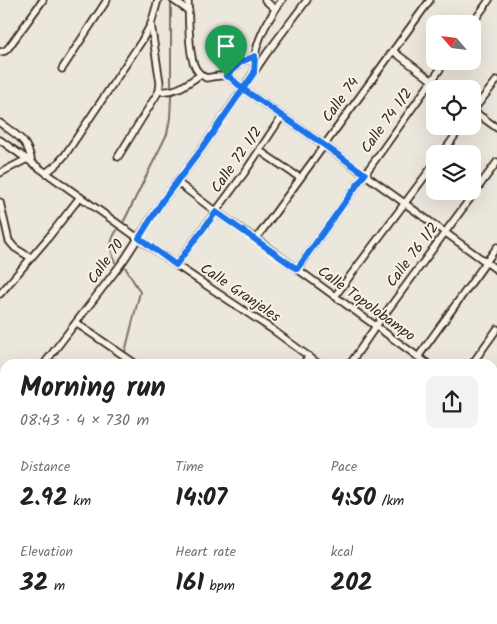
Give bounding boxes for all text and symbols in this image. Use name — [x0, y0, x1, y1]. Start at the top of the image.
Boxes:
north arrow — [426, 15, 481, 70]
map controls — [426, 15, 481, 200]
pin — [205, 25, 247, 76]
icon: arrive — [212, 32, 240, 60]
street label: Calle 74 — [316, 72, 366, 128]
button: locate — [426, 80, 481, 135]
street label: Calle 74 1/2 — [355, 83, 419, 159]
street label: Calle 72 1/2 — [205, 122, 269, 198]
button: layers — [426, 145, 481, 200]
street label: Calle 76 1/2 — [381, 217, 445, 293]
street label: Calle 70 — [81, 234, 131, 290]
street label: Calle Granjeles — [195, 257, 286, 329]
street label: Calle Topolobampo — [312, 260, 420, 348]
text: Morning run — [20, 366, 166, 411]
button: share — [426, 376, 478, 428]
text: 08:43 · 4 × 730 m — [20, 408, 149, 433]
text: Distance — [20, 456, 70, 478]
text: Time — [175, 456, 204, 478]
text: Pace — [331, 456, 357, 478]
text: 2.92 — [20, 478, 68, 518]
text: 14:07 — [175, 478, 227, 518]
text: 4:50 — [331, 478, 376, 518]
text: km — [68, 490, 91, 512]
text: /km — [376, 490, 404, 512]
text: Elevation — [20, 541, 73, 563]
text: Heart rate — [175, 541, 236, 563]
text: kcal — [331, 541, 353, 563]
text: 32 — [20, 563, 48, 603]
text: 161 — [175, 563, 204, 603]
text: 202 — [331, 563, 373, 603]
text: m — [48, 575, 65, 597]
text: bpm — [204, 575, 235, 597]

